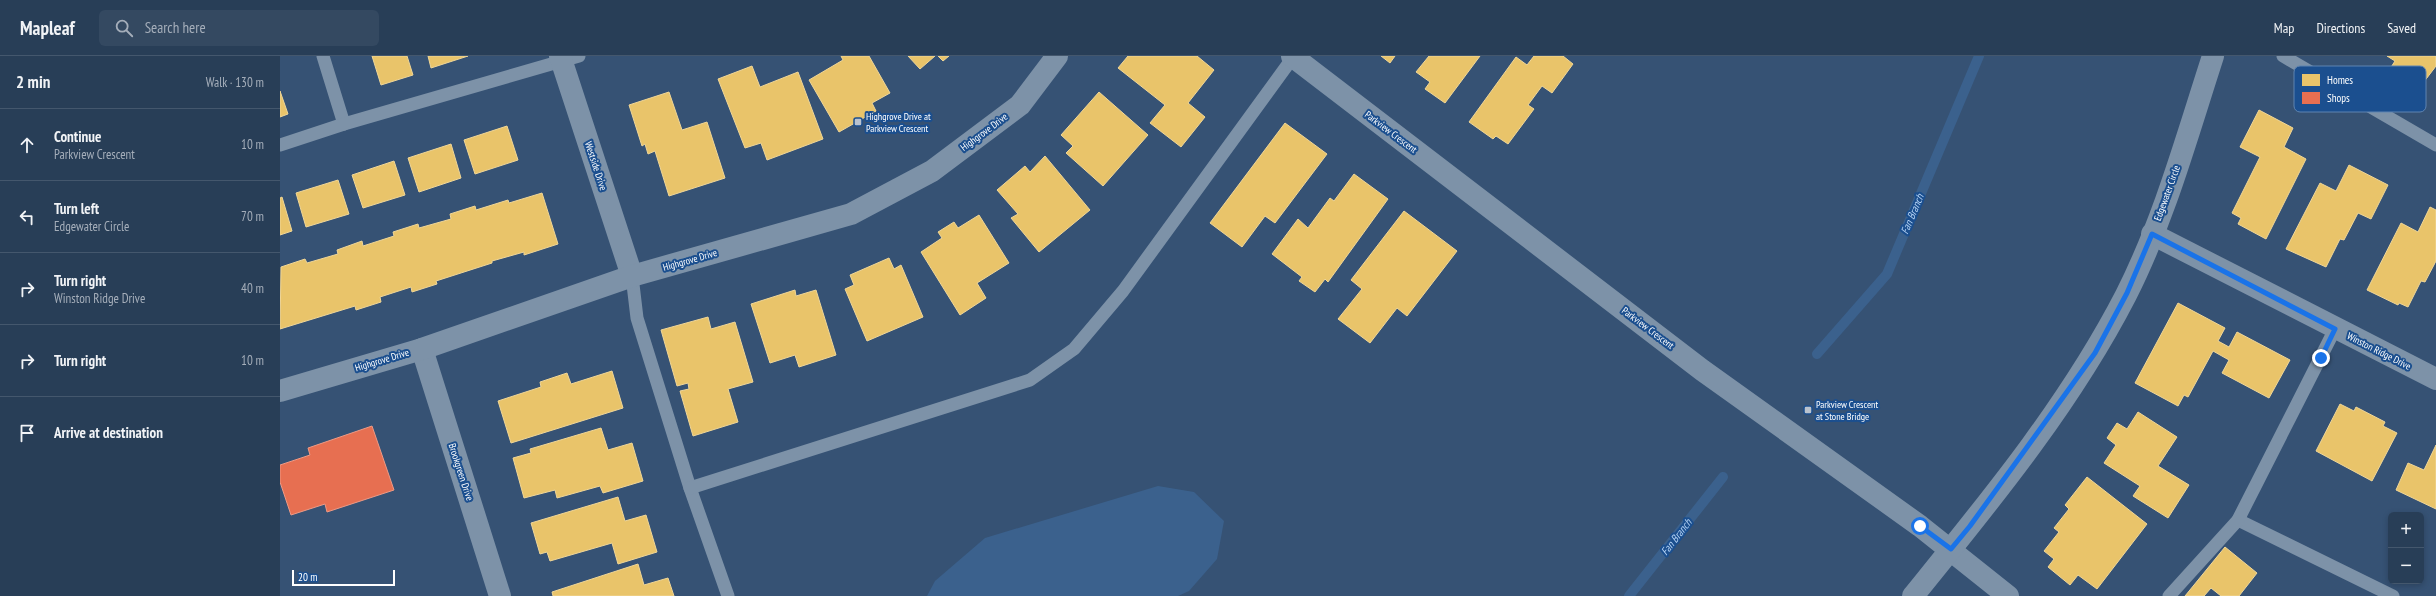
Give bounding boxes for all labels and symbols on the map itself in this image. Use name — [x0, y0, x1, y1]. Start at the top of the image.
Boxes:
legend — [2294, 66, 2426, 112]
text: Homes — [2327, 73, 2353, 87]
text: Shops — [2327, 91, 2350, 105]
street label: Parkview Crescent — [1362, 108, 1420, 156]
place label: Highgrove Drive at Parkview Crescent — [866, 110, 931, 135]
street label: Highgrove Drive — [958, 110, 1010, 154]
marker: Highgrove Drive at Parkview Crescent — [853, 117, 863, 127]
street label: Westside Drive — [582, 140, 610, 192]
street label: Edgewater Circle — [2151, 163, 2183, 223]
water label: Fan Branch — [1897, 191, 1927, 236]
street label: Highgrove Drive — [661, 246, 719, 274]
street label: Parkview Crescent — [1619, 304, 1677, 352]
street label: Winston Ridge Drive — [2345, 329, 2413, 373]
street label: Highgrove Drive — [353, 346, 411, 374]
route end — [2312, 349, 2330, 367]
place label: Parkview Crescent at Stone Bridge — [1816, 398, 1878, 423]
marker: Parkview Crescent at Stone Bridge — [1803, 405, 1813, 415]
street label: Brookgreen Drive — [446, 442, 476, 502]
water label: Fan Branch — [1657, 515, 1695, 558]
route start — [1911, 517, 1929, 535]
scale bar — [292, 568, 395, 587]

